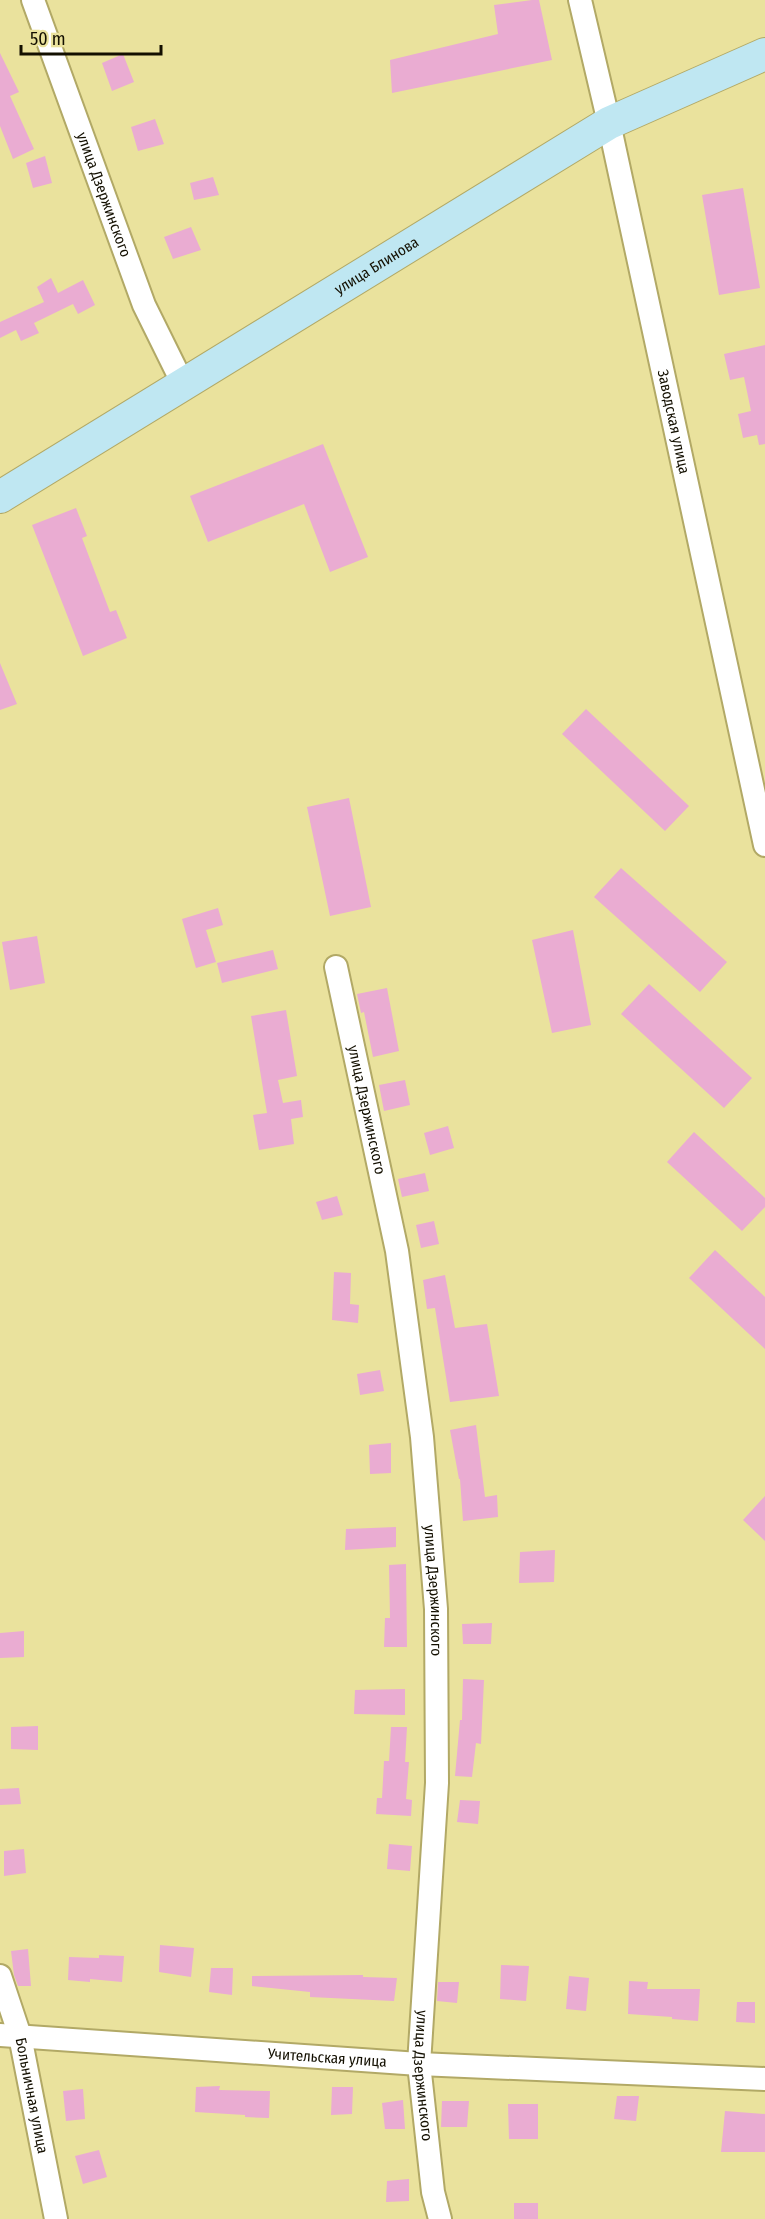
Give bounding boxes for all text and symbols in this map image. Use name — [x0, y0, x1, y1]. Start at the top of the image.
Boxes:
scale bar — [21, 18, 160, 56]
text: 50 m — [30, 28, 66, 50]
street label: улица Дзержинского — [73, 130, 135, 260]
street label: улица Блинова — [331, 233, 422, 298]
street label: Заводская улица — [654, 368, 694, 476]
street label: улица Дзержинского — [344, 1044, 389, 1176]
street label: улица Дзержинского — [420, 1524, 445, 1656]
street label: улица Дзержинского — [410, 2009, 436, 2142]
street label: Больничная улица — [12, 2036, 52, 2155]
street label: Учительская улица — [266, 2044, 387, 2071]

